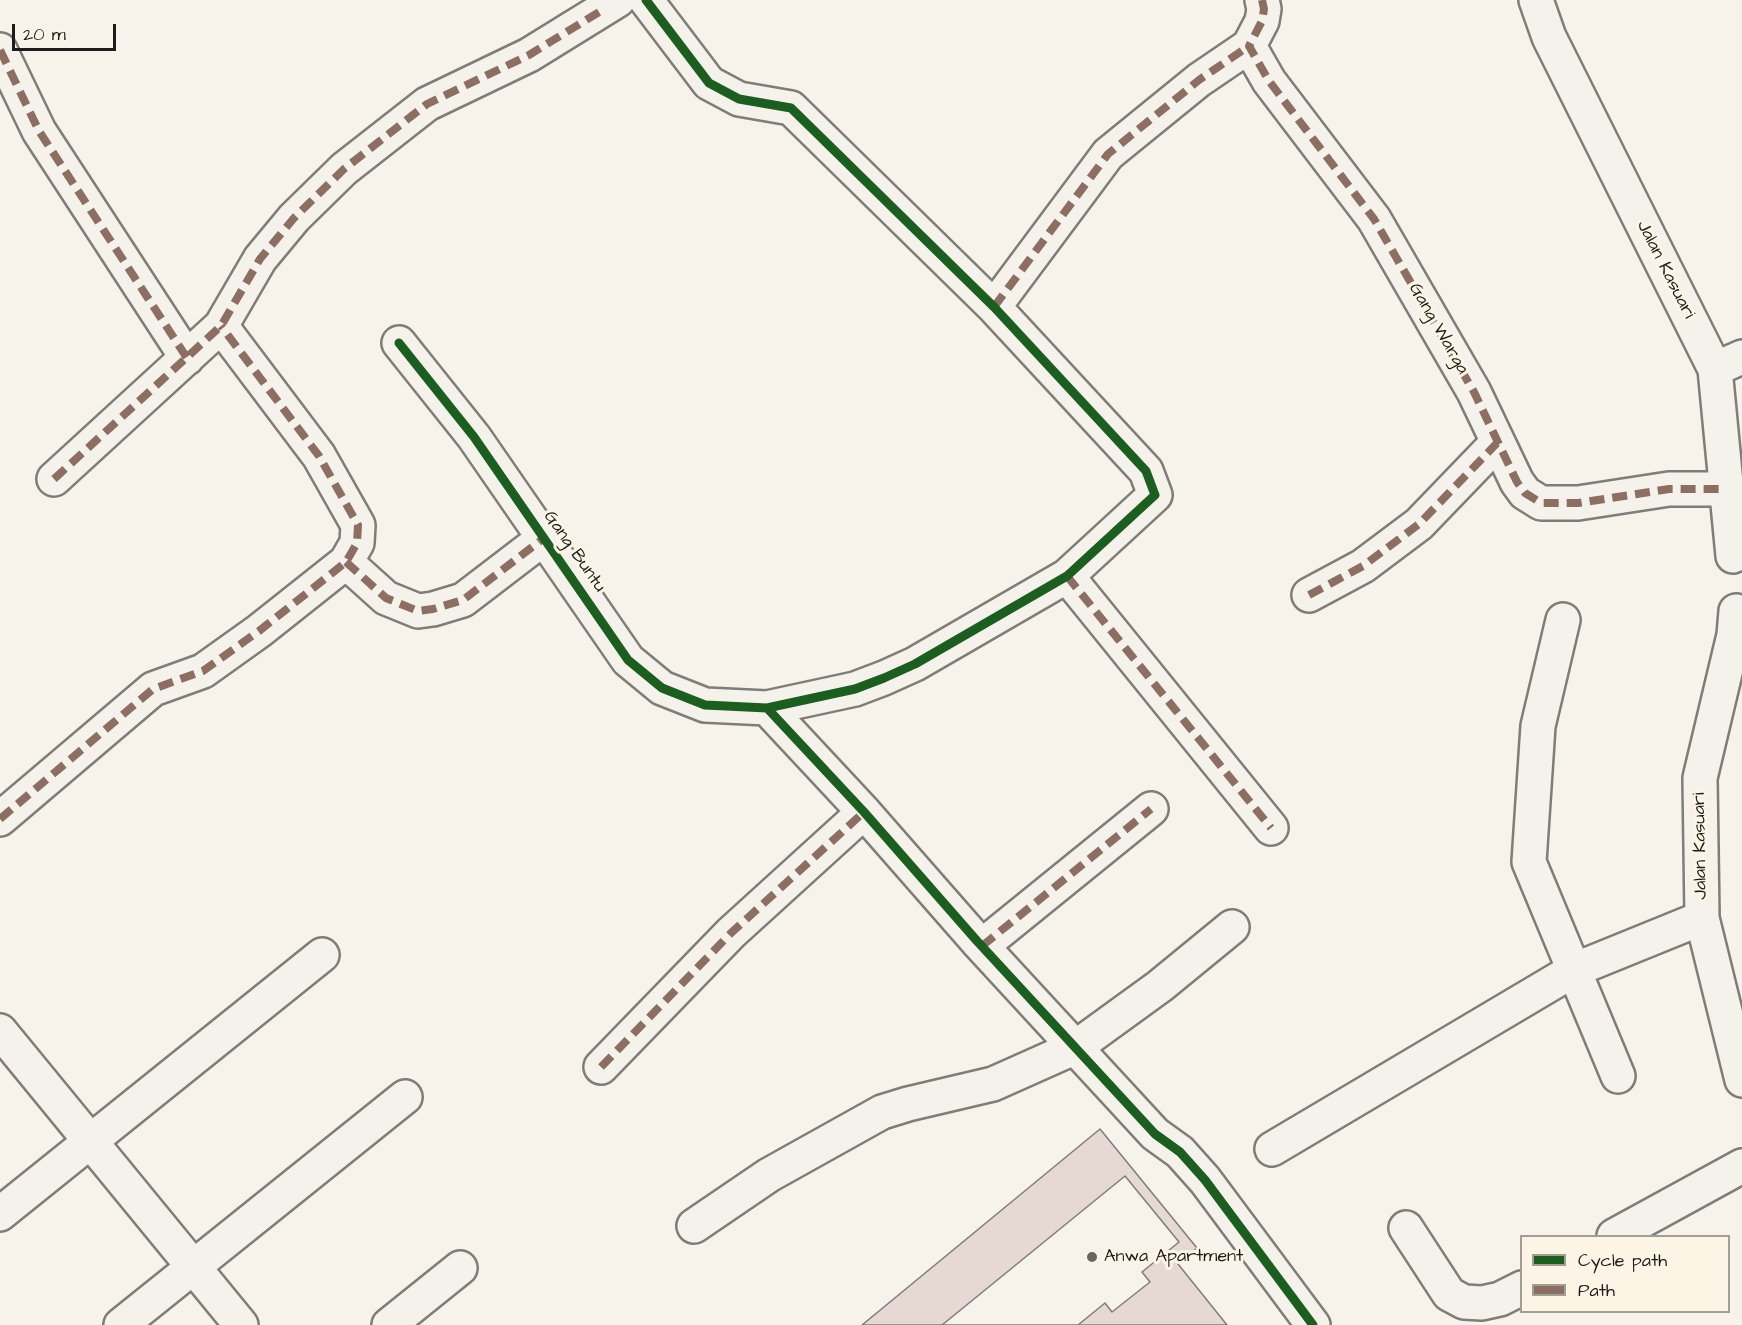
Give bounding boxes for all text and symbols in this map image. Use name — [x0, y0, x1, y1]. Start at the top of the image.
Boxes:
scale bar — [15, 12, 118, 50]
text: 20 m — [23, 22, 66, 47]
street label: Jalan Kasuari — [1631, 217, 1699, 323]
street label: Gang Warga — [1403, 280, 1473, 378]
street label: Gang Buntu — [538, 507, 610, 597]
street label: Jalan Kasuari — [1689, 792, 1713, 900]
legend — [1520, 1235, 1730, 1313]
place label: Anwa Apartment — [1104, 1246, 1243, 1268]
text: Cycle path — [1578, 1248, 1667, 1273]
marker: Anwa Apartment — [1085, 1250, 1099, 1264]
text: Path — [1578, 1278, 1615, 1303]

